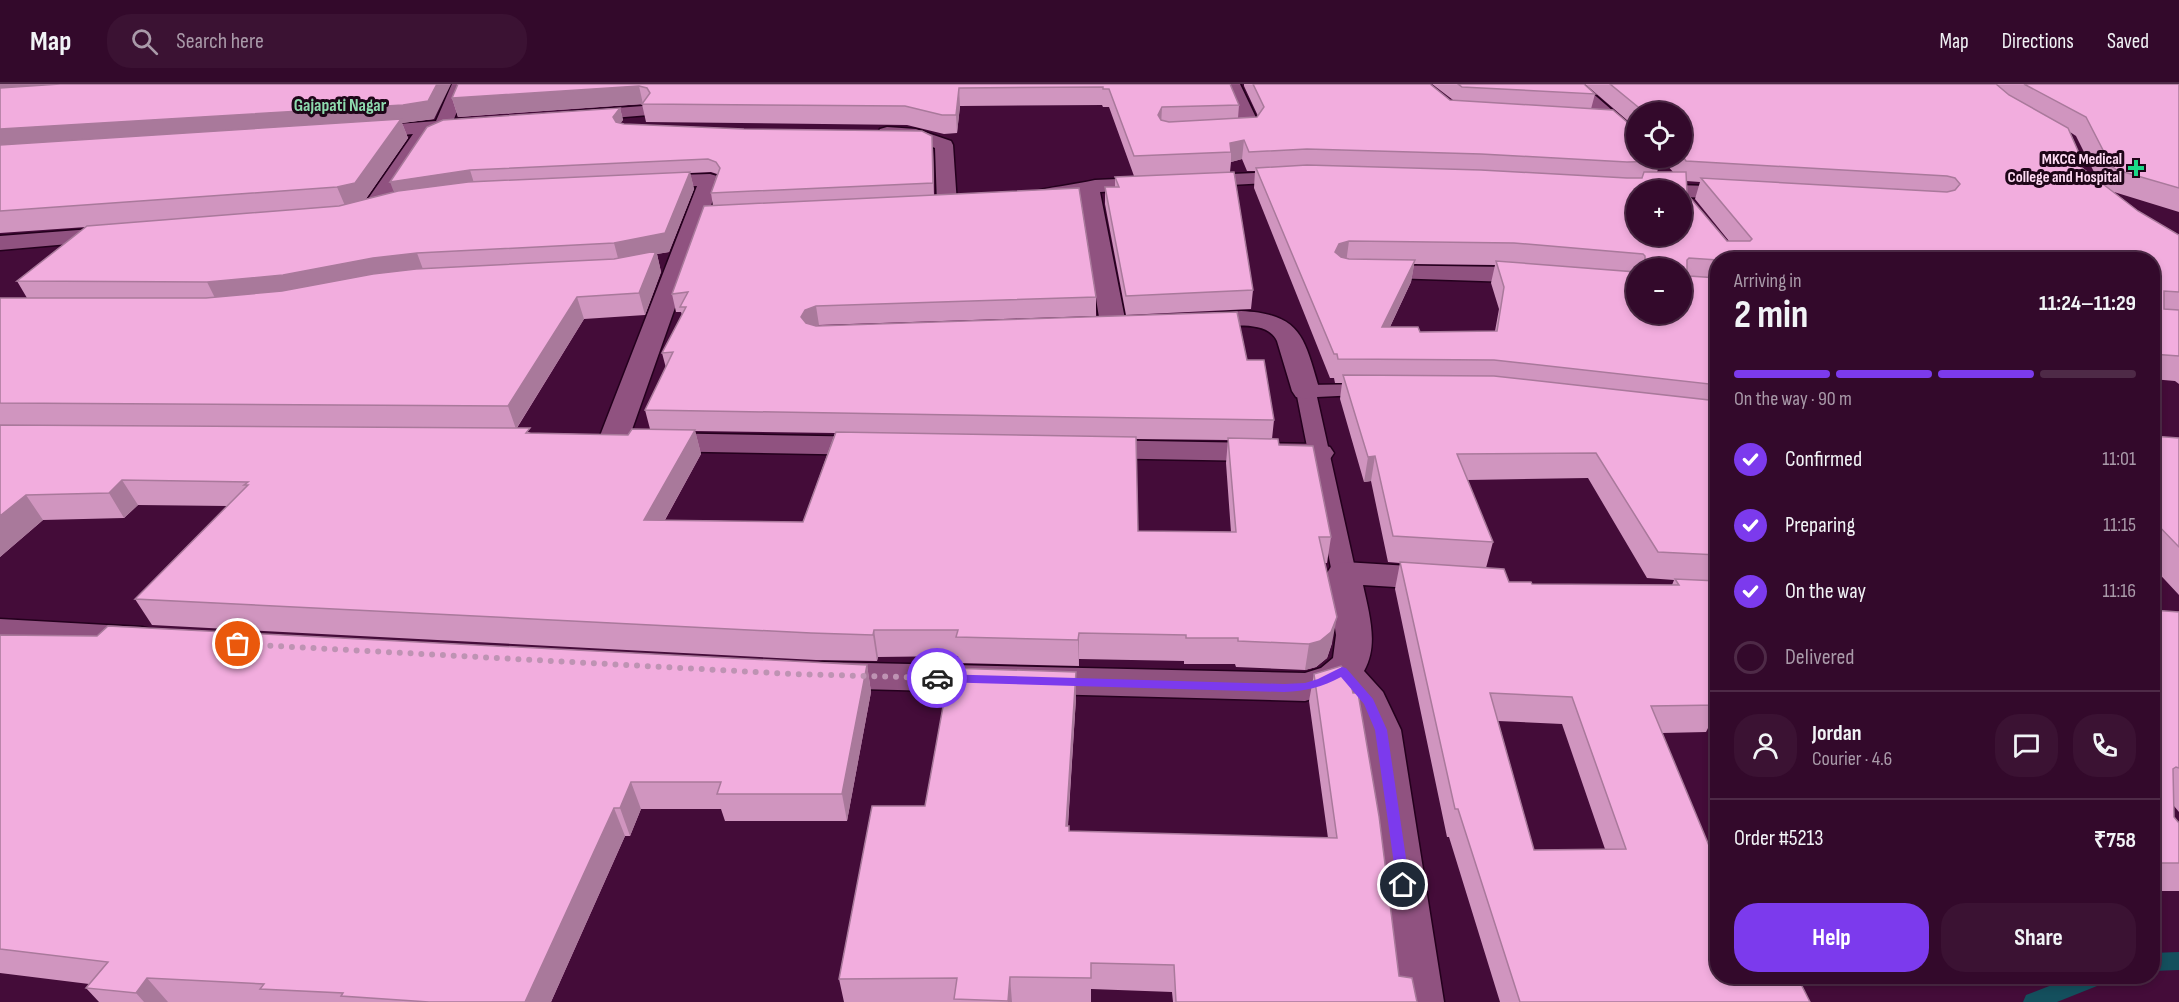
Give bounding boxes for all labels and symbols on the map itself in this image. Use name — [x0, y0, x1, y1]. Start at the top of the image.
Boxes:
district label: Gajapati Nagar — [294, 95, 387, 116]
place label: MKCG Medical College and Hospital — [2008, 150, 2122, 187]
marker: MKCG Medical College and Hospital — [2127, 159, 2145, 177]
pin — [212, 618, 263, 669]
courier — [907, 648, 967, 708]
pin — [1377, 859, 1428, 910]

